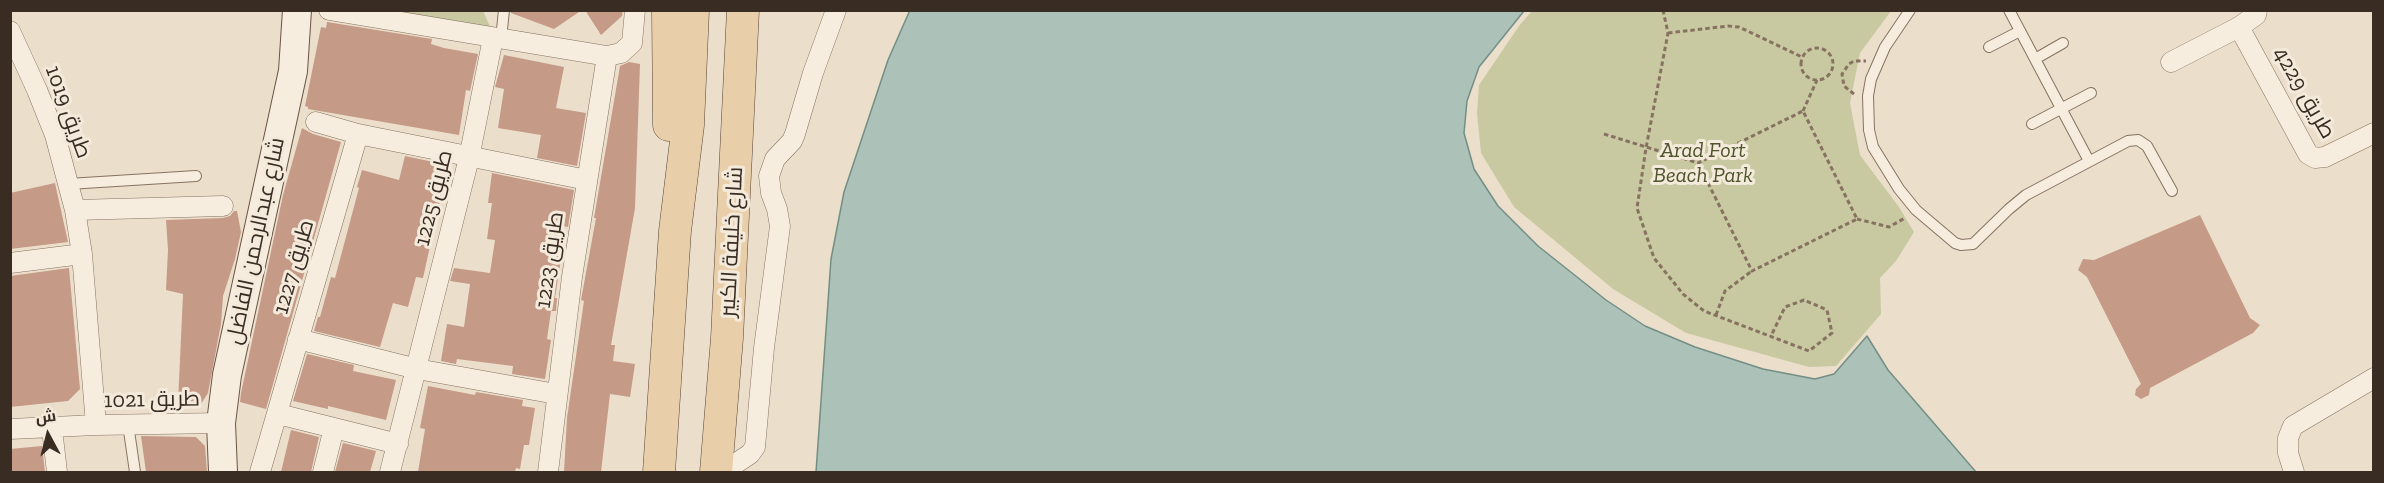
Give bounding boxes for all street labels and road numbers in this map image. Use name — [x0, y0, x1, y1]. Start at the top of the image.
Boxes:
street label: طريق 4229 — [2267, 42, 2341, 144]
street label: طريق 1019 — [39, 62, 97, 162]
street label: شارع عبدالرحمن الفاضل — [221, 135, 291, 347]
street label: طريق 1225 — [409, 147, 459, 249]
street label: شارع خليفة الكبير — [715, 166, 749, 318]
street label: طريق 1223 — [530, 210, 570, 310]
street label: طريق 1227 — [268, 217, 320, 317]
street label: طريق 1021 — [104, 386, 200, 414]

